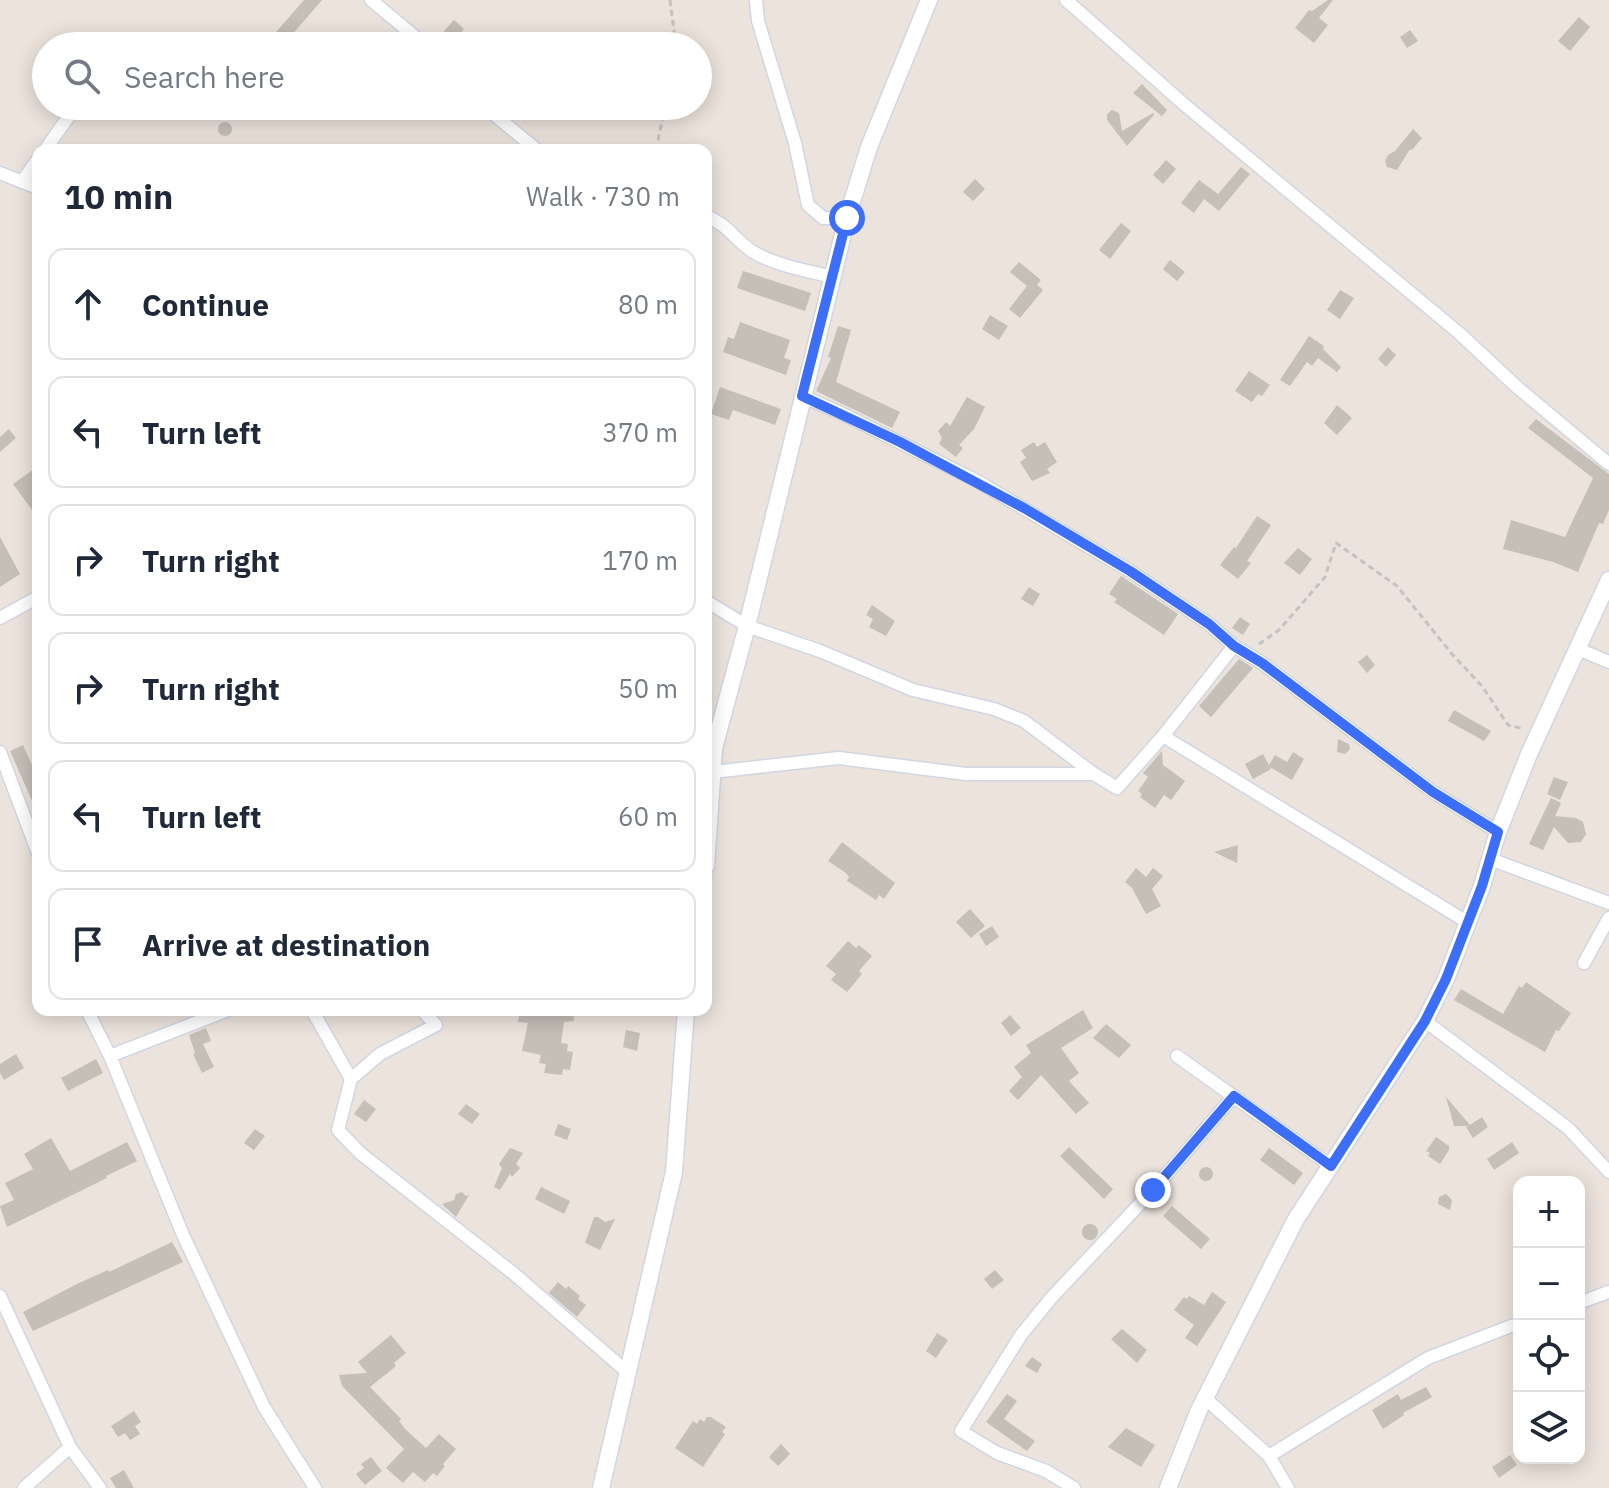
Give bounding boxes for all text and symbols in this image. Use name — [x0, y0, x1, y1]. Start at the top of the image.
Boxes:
search box — [32, 32, 712, 120]
icon: search — [60, 54, 104, 98]
text: Search here — [124, 57, 285, 96]
text: 10 min — [64, 174, 173, 218]
text: Walk · 730 m — [526, 179, 680, 213]
route start — [829, 200, 865, 236]
icon: ahead — [66, 282, 110, 326]
text: Continue — [142, 285, 269, 324]
text: 80 m — [618, 287, 678, 321]
icon: left — [66, 410, 110, 454]
text: Turn left — [142, 413, 261, 452]
text: 370 m — [602, 415, 678, 449]
icon: right — [66, 538, 110, 582]
text: Turn right — [142, 541, 280, 580]
text: 170 m — [602, 543, 678, 577]
icon: right — [66, 666, 110, 710]
text: Turn right — [142, 669, 280, 708]
text: 50 m — [618, 671, 678, 705]
icon: left — [66, 794, 110, 838]
text: Turn left — [142, 797, 261, 836]
text: 60 m — [618, 799, 678, 833]
icon: arrive — [66, 922, 110, 966]
text: Arrive at destination — [142, 925, 430, 964]
route end — [1135, 1172, 1171, 1208]
map controls — [1513, 1176, 1585, 1464]
button: + — [1513, 1176, 1585, 1248]
button: − — [1513, 1248, 1585, 1320]
button: locate — [1513, 1320, 1585, 1392]
button: layers — [1513, 1392, 1585, 1464]

